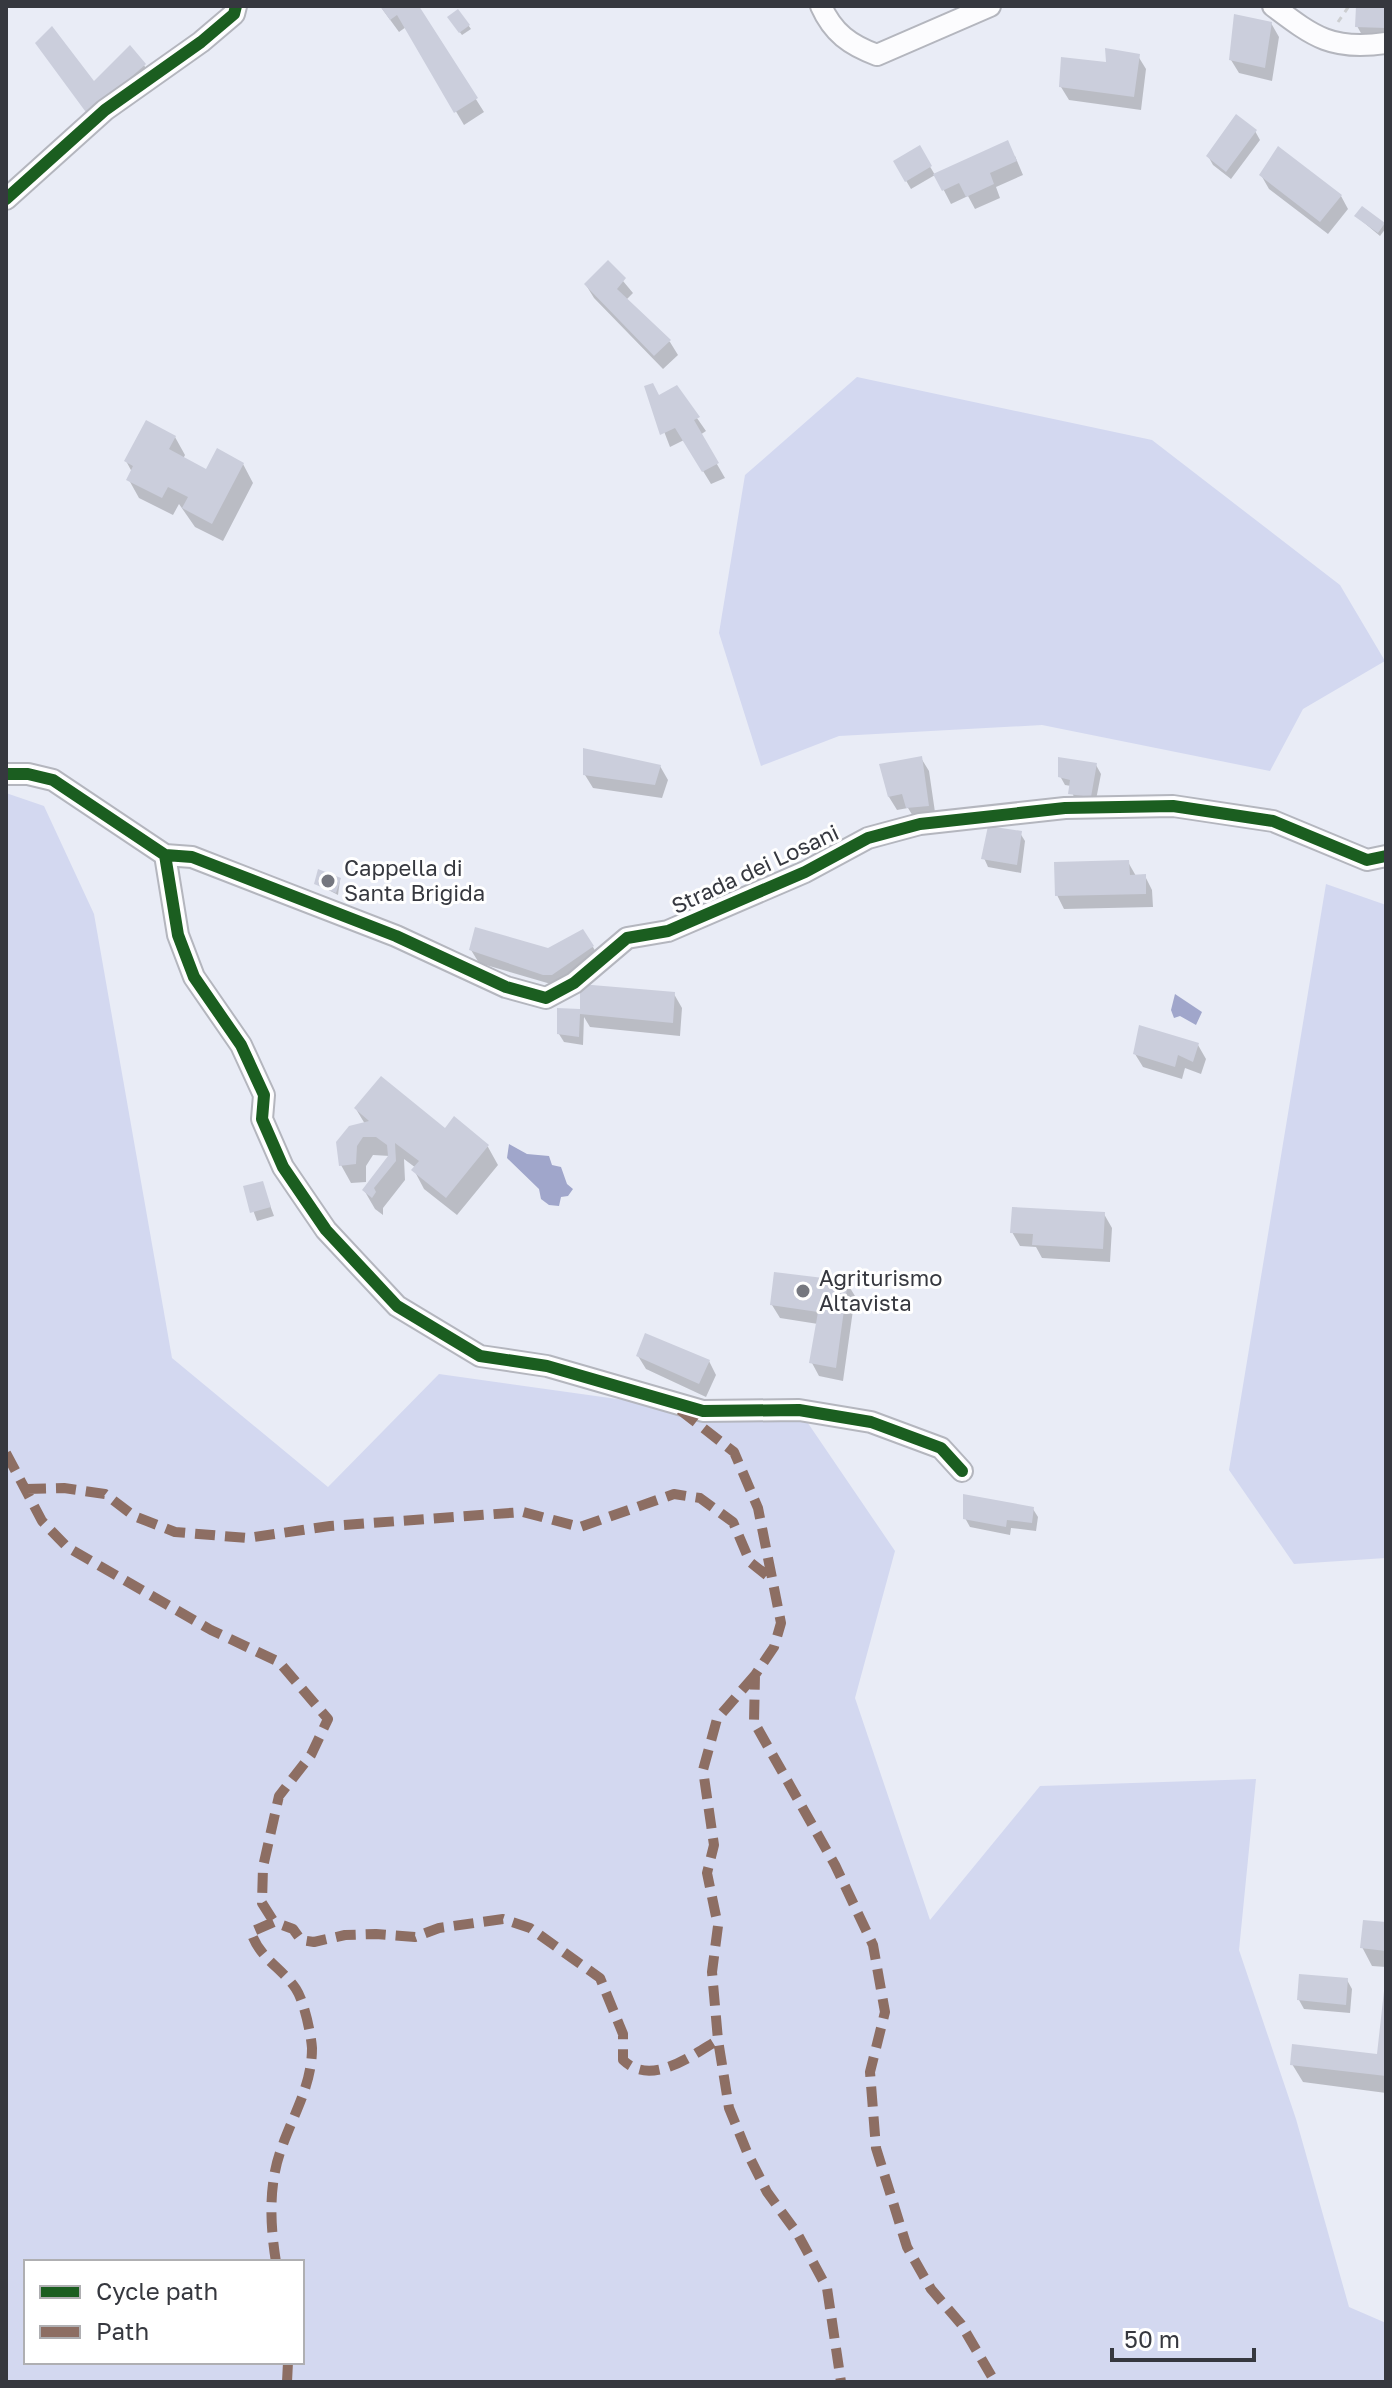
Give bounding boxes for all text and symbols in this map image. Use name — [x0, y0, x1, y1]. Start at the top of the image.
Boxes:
street label: Strada dei Losani — [667, 818, 843, 919]
place label: Cappella di Santa Brigida — [344, 854, 485, 906]
marker: Cappella di Santa Brigida — [319, 872, 337, 890]
place label: Agriturismo Altavista — [819, 1264, 942, 1316]
marker: Agriturismo Altavista — [794, 1282, 812, 1300]
legend — [24, 2260, 304, 2364]
text: Cycle path — [96, 2276, 218, 2305]
scale bar — [1112, 2312, 1254, 2362]
text: Path — [96, 2316, 149, 2345]
text: 50 m — [1124, 2324, 1180, 2353]

